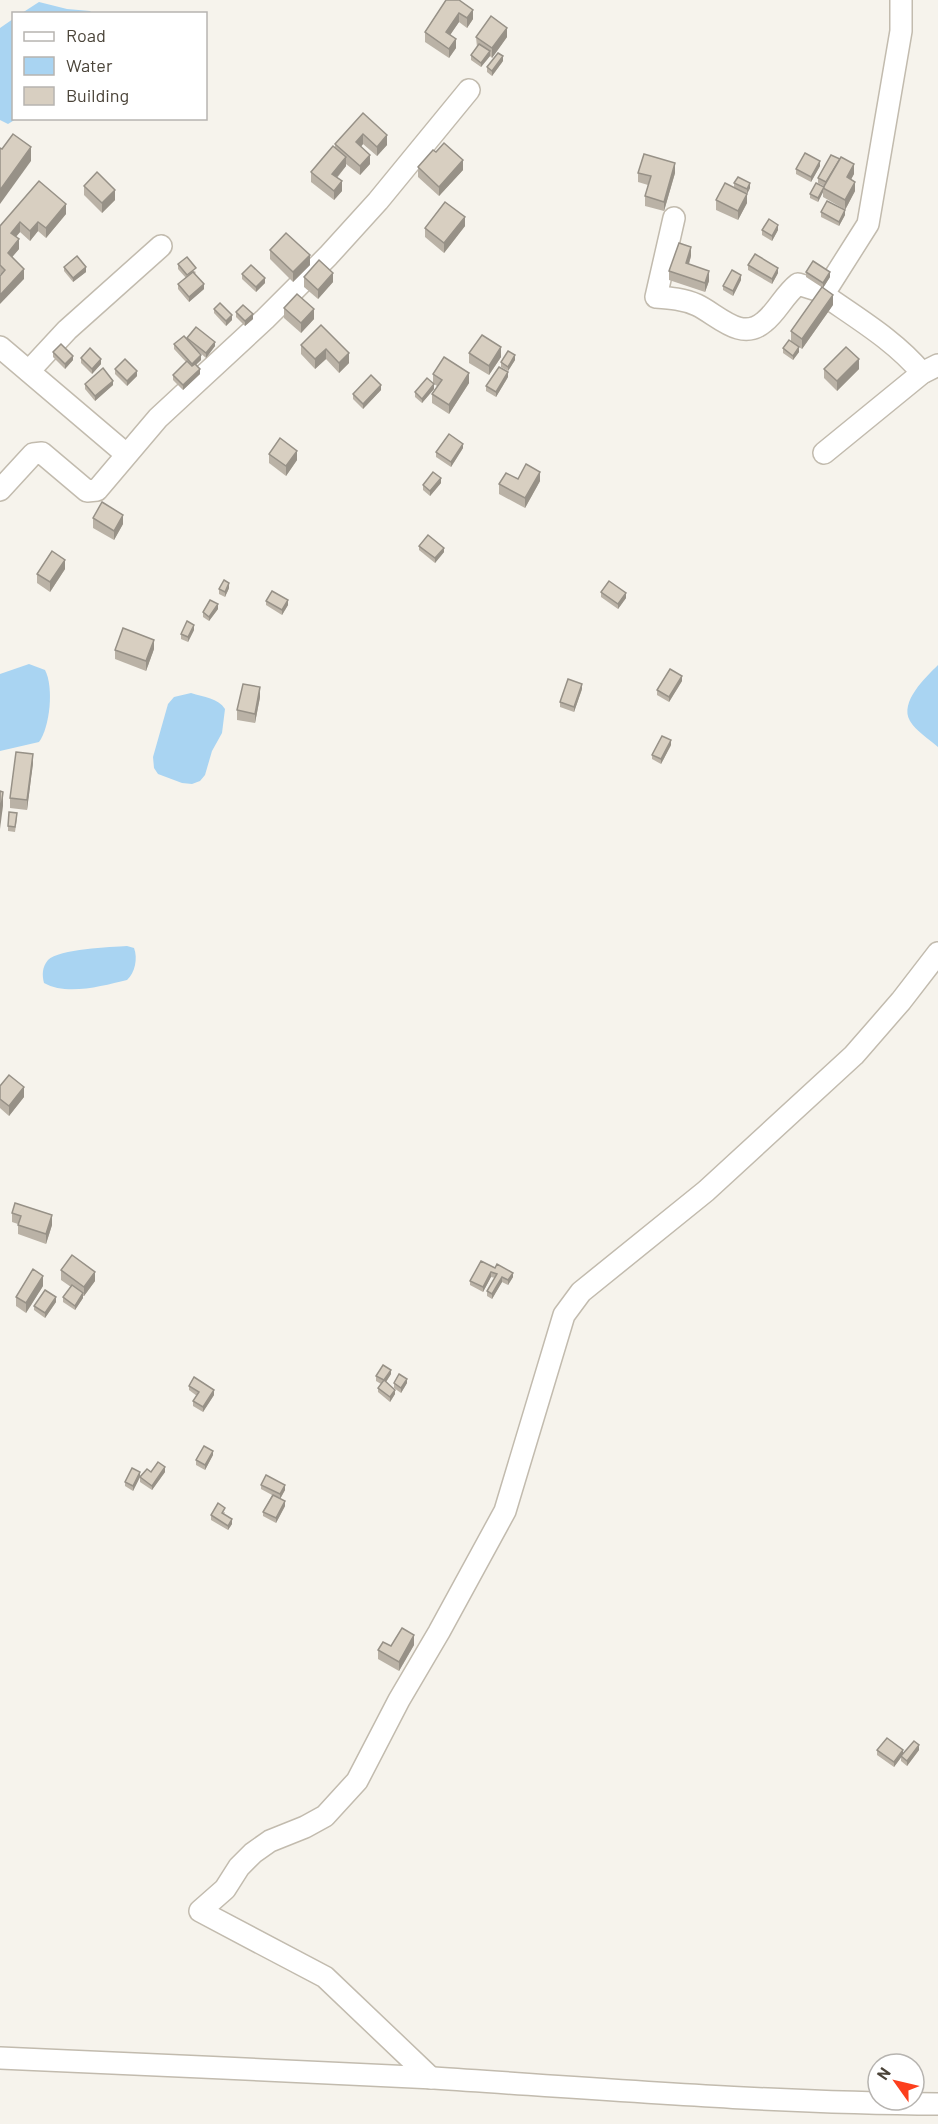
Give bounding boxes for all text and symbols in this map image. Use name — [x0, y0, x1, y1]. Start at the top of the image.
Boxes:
legend — [12, 12, 207, 120]
text: Road — [66, 24, 106, 46]
text: Water — [66, 54, 113, 76]
text: Building — [66, 84, 129, 106]
north arrow — [866, 2052, 926, 2112]
text: N — [872, 2064, 894, 2083]

